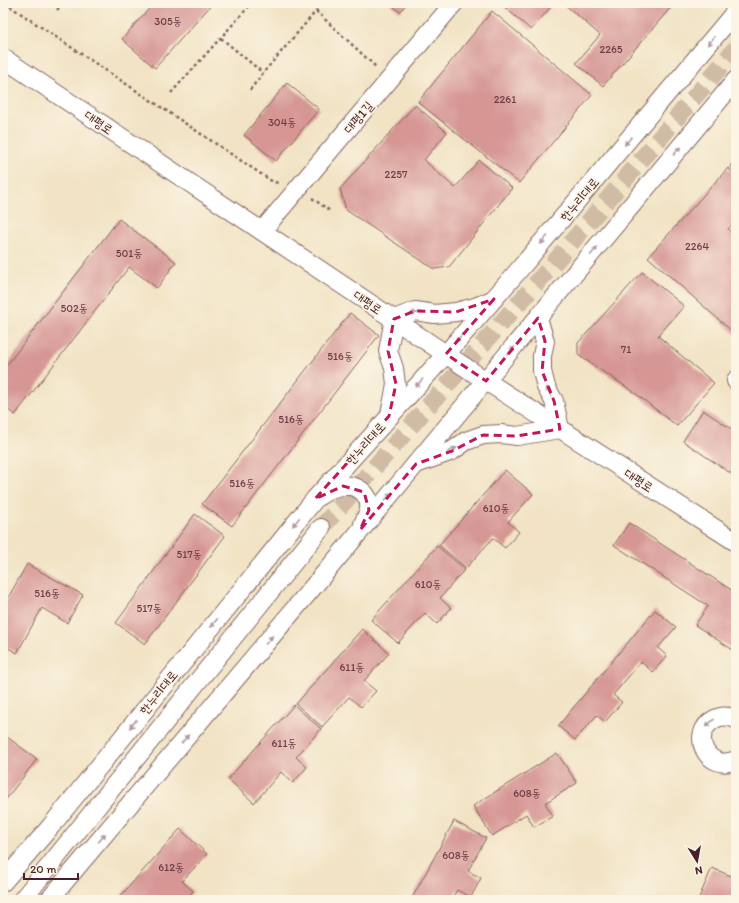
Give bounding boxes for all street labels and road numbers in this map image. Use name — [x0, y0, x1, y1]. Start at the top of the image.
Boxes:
street label: 대평1길 — [341, 98, 376, 136]
street label: 대평로 — [82, 107, 116, 137]
street label: 한누리대로 — [557, 174, 602, 224]
street label: 대평로 — [351, 287, 385, 317]
street label: 한누리대로 — [342, 419, 388, 468]
street label: 대평로 — [621, 466, 656, 495]
street label: 한누리대로 — [136, 667, 181, 717]

